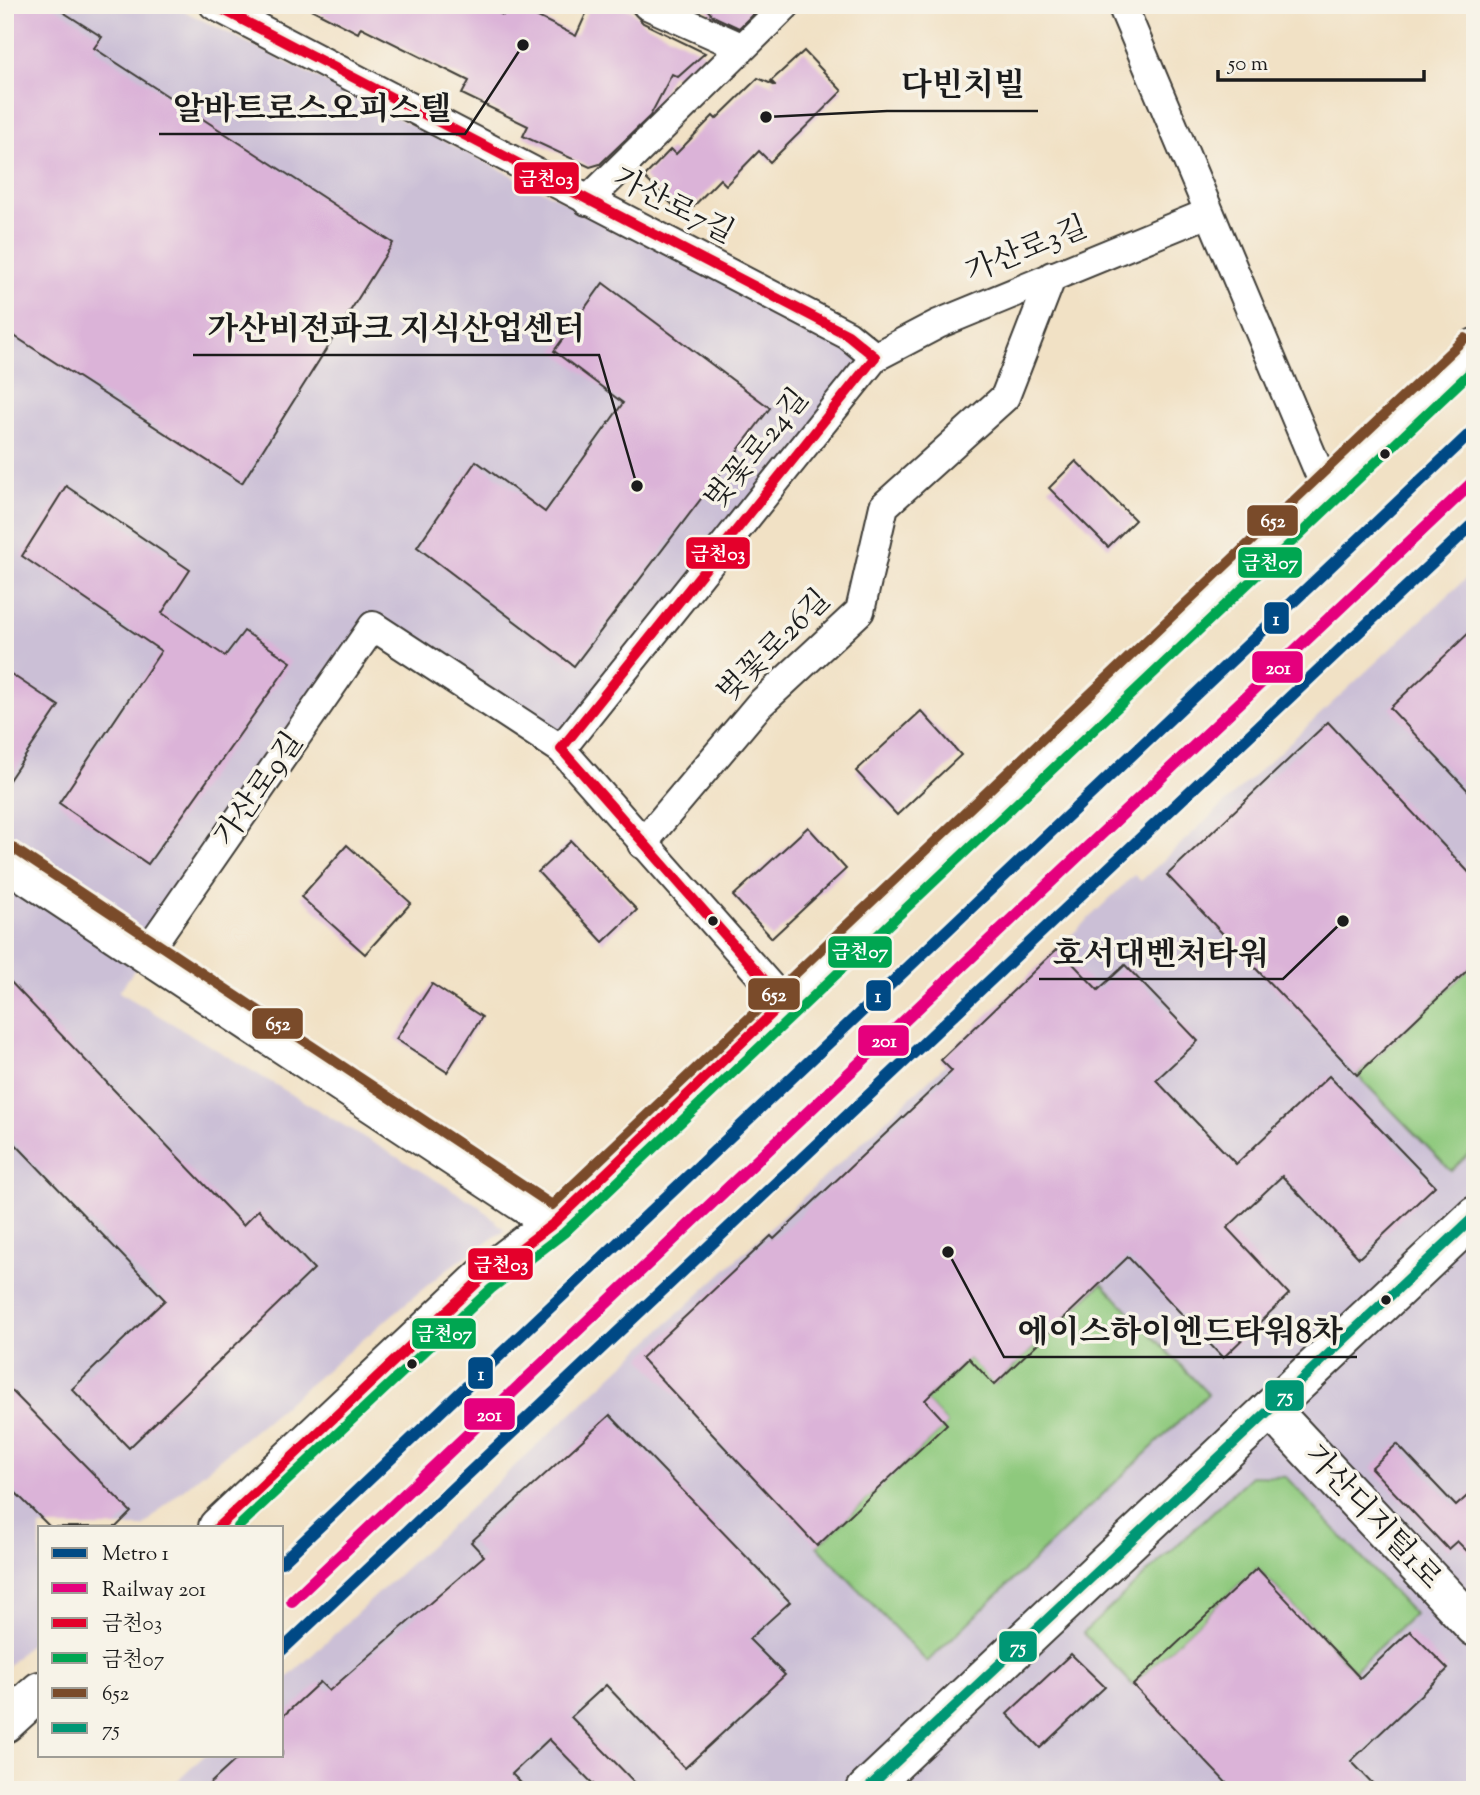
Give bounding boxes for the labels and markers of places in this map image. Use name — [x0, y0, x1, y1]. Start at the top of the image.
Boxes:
callout: 다빈치빌 — [887, 58, 1038, 111]
callout: 알바트로스오피스텔 — [159, 81, 465, 134]
callout: 가산비전파크 지식산업센터 — [193, 302, 599, 355]
unlabelled marker — [1378, 447, 1392, 461]
unlabelled marker — [706, 914, 720, 928]
callout: 호서대벤처타워 — [1039, 926, 1283, 979]
unlabelled marker — [1379, 1293, 1393, 1307]
callout: 에이스하이엔드타워8차 — [1004, 1304, 1357, 1357]
unlabelled marker — [405, 1357, 419, 1371]

